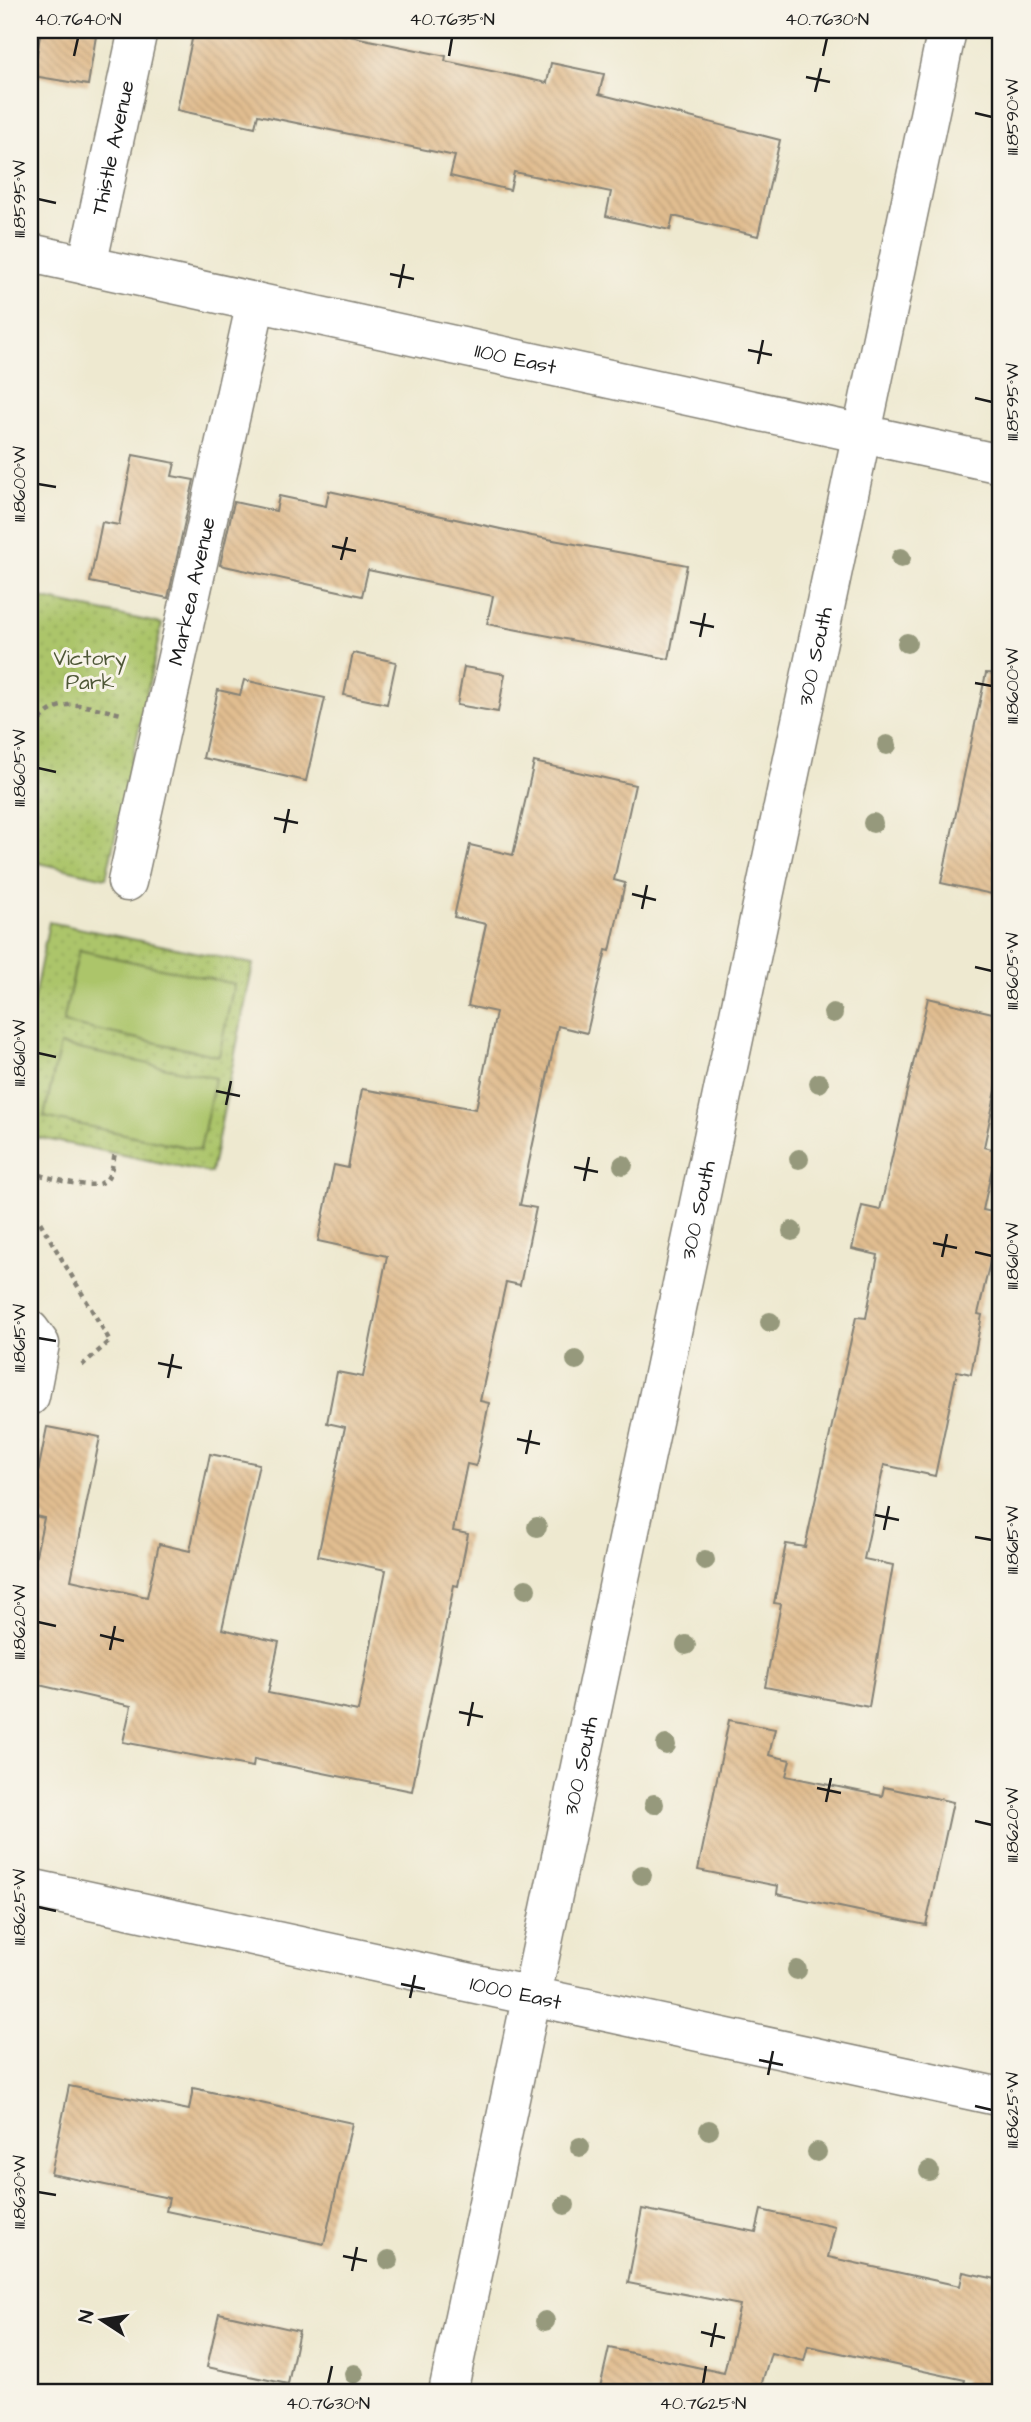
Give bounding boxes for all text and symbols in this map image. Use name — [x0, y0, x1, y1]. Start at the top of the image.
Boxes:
text: 40.7640°N — [34, 7, 122, 32]
text: 40.7635°N — [409, 7, 495, 32]
text: 40.7630°N — [785, 7, 869, 32]
street label: Thistle Avenue — [84, 78, 142, 218]
text: 111.8590°W — [1000, 79, 1025, 155]
text: 111.8595°W — [7, 160, 32, 238]
street label: 1100 East — [472, 336, 559, 382]
text: 111.8595°W — [1000, 363, 1025, 441]
text: 111.8600°W — [7, 446, 32, 522]
street label: Markea Avenue — [162, 514, 223, 668]
street label: 300 South — [791, 604, 840, 709]
park label: Victory Park — [53, 644, 127, 697]
text: 111.8600°W — [1000, 648, 1025, 724]
text: 111.8605°W — [7, 729, 32, 807]
text: 111.8605°W — [1000, 932, 1025, 1010]
text: 111.8610°W — [7, 1019, 32, 1086]
street label: 300 South — [674, 1157, 723, 1262]
text: 111.8610°W — [1000, 1222, 1025, 1289]
text: 111.8615°W — [7, 1304, 32, 1372]
text: 111.8615°W — [1000, 1506, 1025, 1574]
text: 111.8620°W — [7, 1584, 32, 1659]
street label: 300 South — [556, 1713, 605, 1818]
text: 111.8620°W — [1000, 1787, 1025, 1862]
text: 111.8625°W — [7, 1869, 32, 1945]
street label: 1000 East — [467, 1969, 565, 2017]
text: 111.8625°W — [1000, 2072, 1025, 2148]
text: 111.8630°W — [7, 2155, 32, 2229]
north arrow — [66, 2286, 136, 2356]
text: N — [72, 2308, 101, 2325]
text: 40.7630°N — [286, 2391, 370, 2416]
text: 40.7625°N — [660, 2391, 746, 2416]

